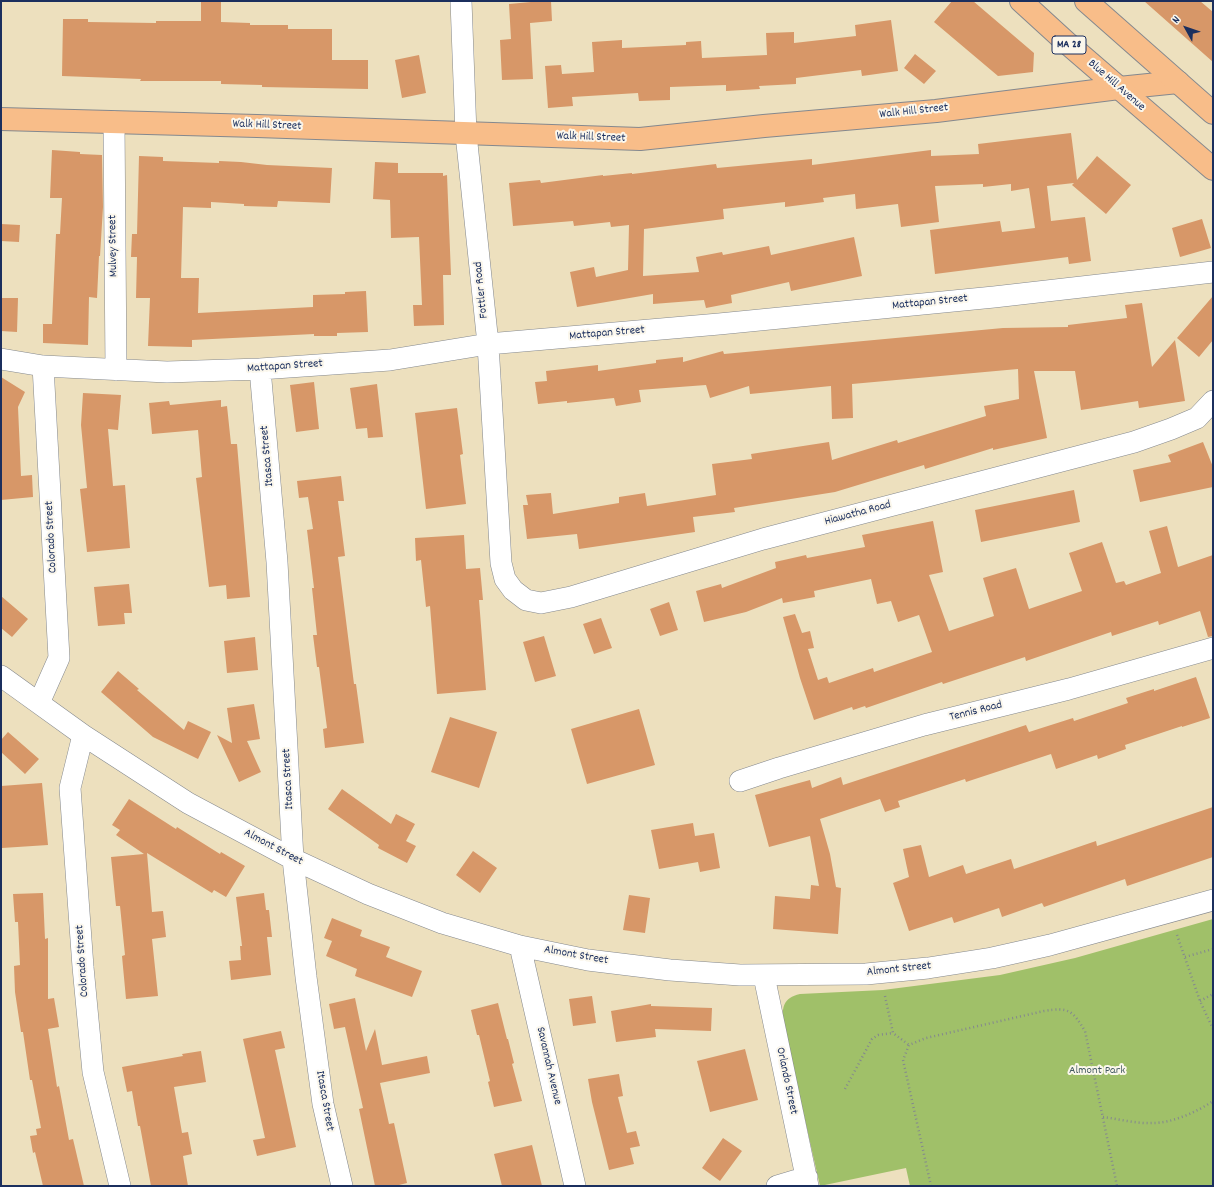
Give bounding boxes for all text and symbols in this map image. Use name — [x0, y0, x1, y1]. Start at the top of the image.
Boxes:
north arrow — [1166, 8, 1206, 48]
text: N — [1169, 13, 1185, 28]
road number: MA 28 — [1052, 36, 1086, 54]
street label: Blue Hill Avenue — [1084, 57, 1148, 115]
street label: Walk Hill Street — [879, 101, 949, 123]
street label: Walk Hill Street — [232, 118, 302, 134]
street label: Walk Hill Street — [556, 130, 626, 146]
street label: Mulvey Street — [106, 215, 122, 277]
street label: Fottler Road — [472, 261, 492, 319]
street label: Mattapan Street — [892, 292, 968, 314]
street label: Mattapan Street — [569, 324, 645, 344]
street label: Mattapan Street — [247, 357, 323, 377]
street label: Itasca Street — [258, 425, 278, 487]
street label: Hiawatha Road — [823, 498, 893, 530]
street label: Colorado Street — [43, 500, 61, 574]
street label: Tennis Road — [948, 699, 1004, 725]
street label: Itasca Street — [280, 748, 298, 810]
street label: Almont Street — [241, 826, 305, 870]
street label: Colorado Street — [73, 924, 93, 998]
street label: Almont Street — [543, 943, 609, 969]
street label: Almont Street — [866, 959, 932, 981]
street label: Savannah Avenue — [532, 1026, 564, 1106]
street label: Orlando Street — [772, 1046, 800, 1116]
park label: Almont Park — [1069, 1064, 1125, 1078]
street label: Itasca Street — [312, 1070, 336, 1132]

